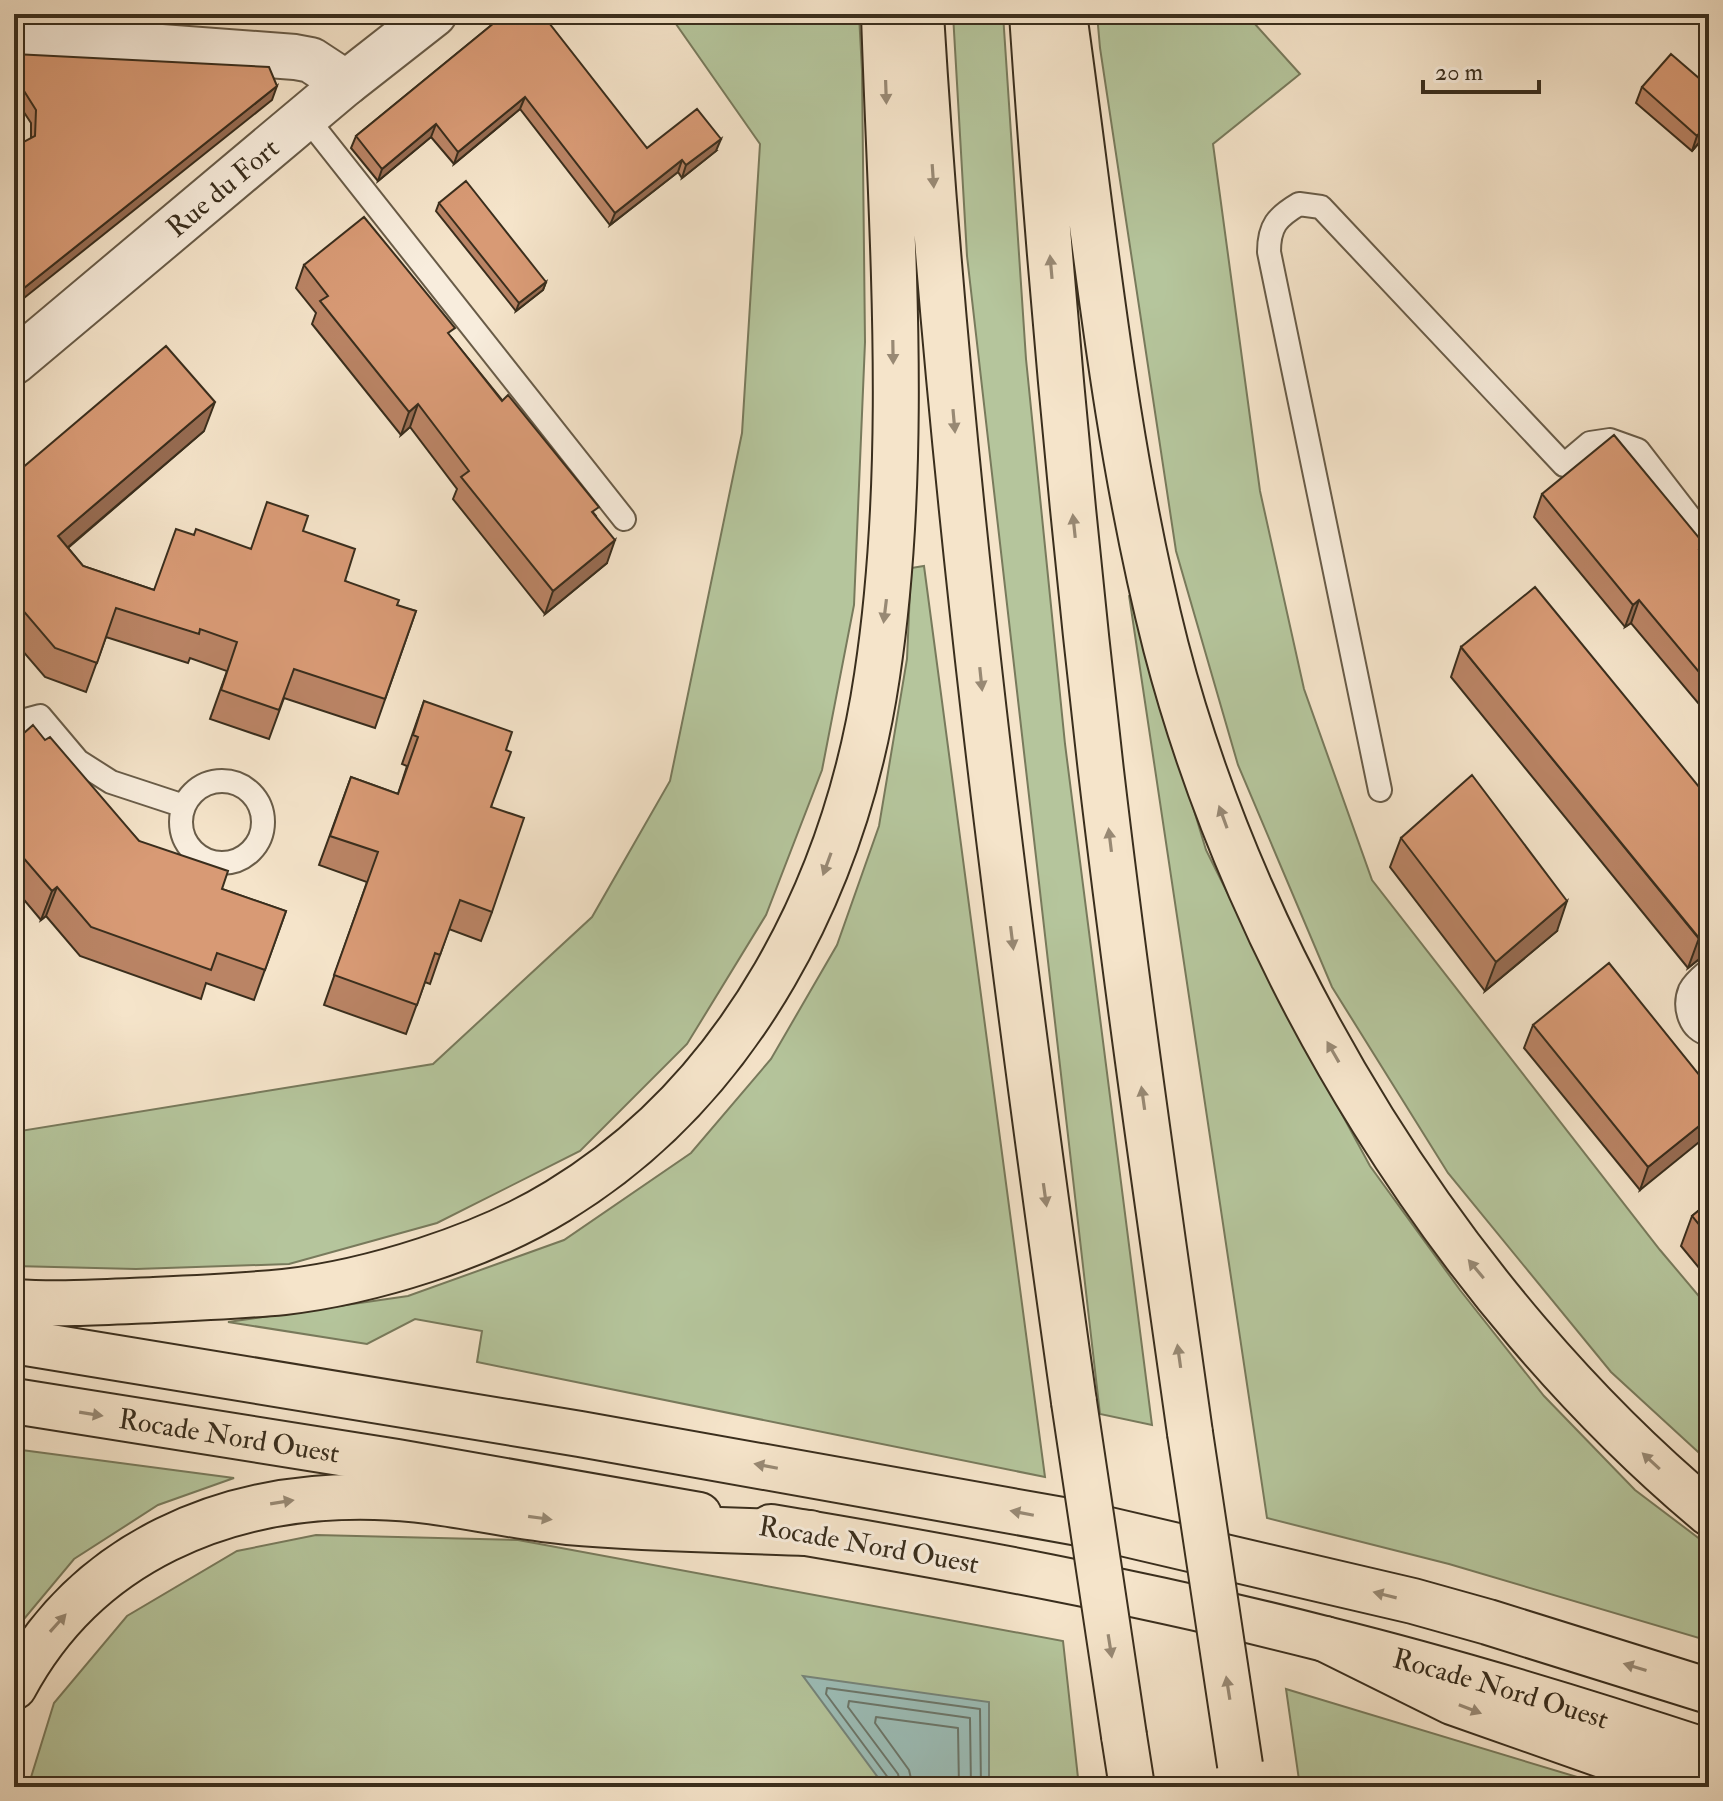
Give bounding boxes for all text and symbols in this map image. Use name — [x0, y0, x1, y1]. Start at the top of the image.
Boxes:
scale bar — [1423, 44, 1539, 94]
text: 20 m — [1435, 57, 1484, 88]
one-way arrow — [880, 80, 893, 105]
street label: Rue du Fort — [160, 131, 286, 245]
one-way arrow — [927, 164, 940, 189]
one-way arrow — [1044, 254, 1057, 279]
one-way arrow — [887, 340, 900, 365]
one-way arrow — [948, 409, 961, 434]
one-way arrow — [1068, 513, 1081, 538]
one-way arrow — [878, 599, 891, 624]
one-way arrow — [975, 667, 988, 692]
one-way arrow — [1216, 805, 1229, 829]
one-way arrow — [1103, 827, 1116, 852]
one-way arrow — [820, 852, 833, 876]
one-way arrow — [1005, 925, 1018, 950]
one-way arrow — [1327, 1041, 1341, 1063]
one-way arrow — [1136, 1085, 1149, 1110]
one-way arrow — [1039, 1183, 1052, 1208]
one-way arrow — [1468, 1260, 1485, 1280]
one-way arrow — [1172, 1343, 1185, 1368]
street label: Rocade Nord Ouest — [116, 1402, 342, 1472]
one-way arrow — [79, 1408, 104, 1421]
one-way arrow — [1642, 1453, 1661, 1471]
one-way arrow — [754, 1459, 779, 1472]
one-way arrow — [270, 1495, 295, 1508]
one-way arrow — [1009, 1506, 1034, 1518]
street label: Rocade Nord Ouest — [756, 1509, 982, 1582]
one-way arrow — [528, 1512, 553, 1525]
one-way arrow — [1372, 1588, 1397, 1600]
one-way arrow — [49, 1614, 67, 1633]
one-way arrow — [1104, 1633, 1117, 1658]
street label: Rocade Nord Ouest — [1389, 1641, 1613, 1737]
one-way arrow — [1622, 1660, 1646, 1673]
one-way arrow — [1221, 1675, 1234, 1700]
one-way arrow — [1459, 1703, 1483, 1716]

